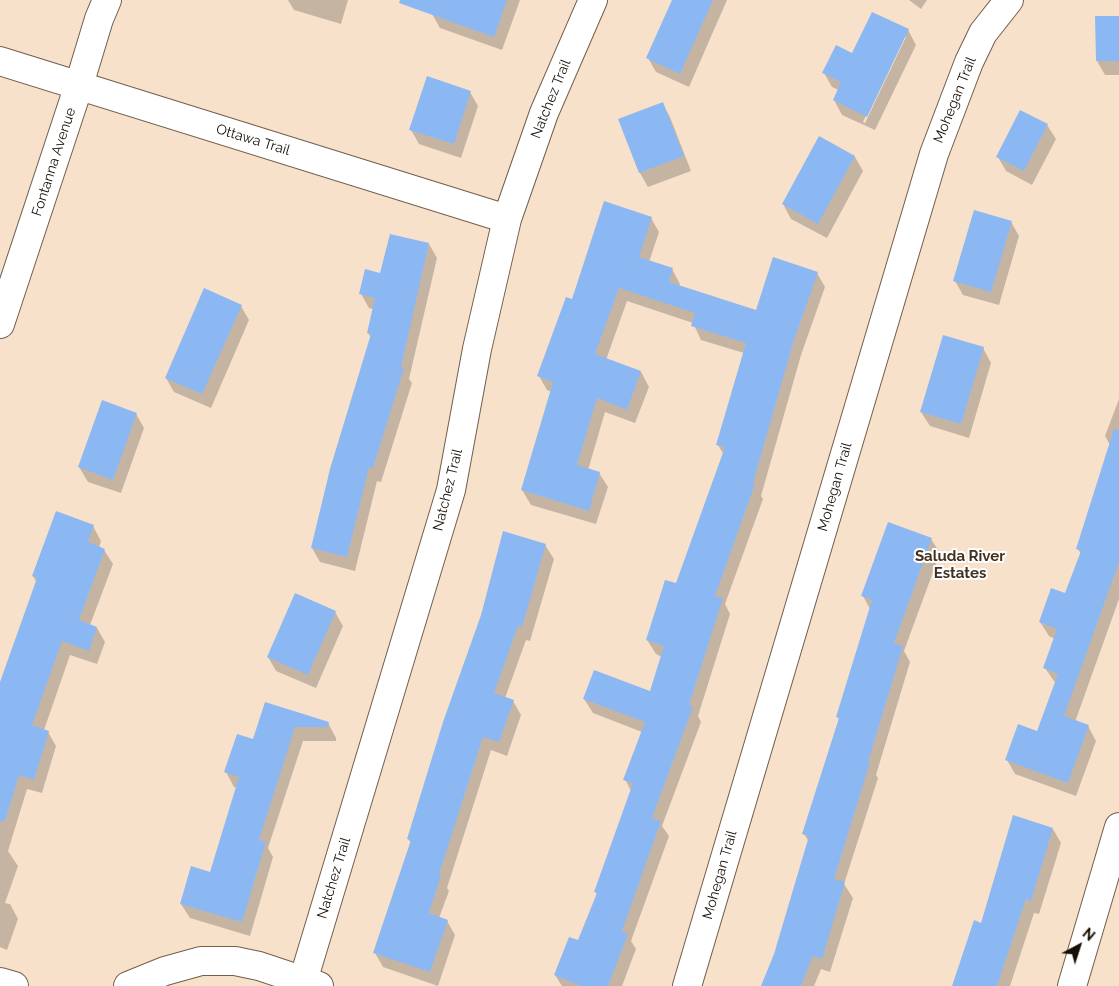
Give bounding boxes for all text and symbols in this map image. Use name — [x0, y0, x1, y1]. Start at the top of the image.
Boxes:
street label: Mohegan Trail — [930, 54, 980, 146]
street label: Natchez Trail — [527, 57, 575, 141]
street label: Fontanna Avenue — [29, 106, 79, 218]
street label: Ottawa Trail — [214, 121, 292, 159]
street label: Mohegan Trail — [814, 441, 856, 533]
street label: Natchez Trail — [430, 447, 466, 533]
district label: Saluda River Estates — [915, 547, 1005, 582]
street label: Mohegan Trail — [699, 829, 741, 921]
street label: Natchez Trail — [314, 835, 354, 921]
north arrow — [1054, 921, 1104, 971]
text: N — [1079, 925, 1098, 944]

